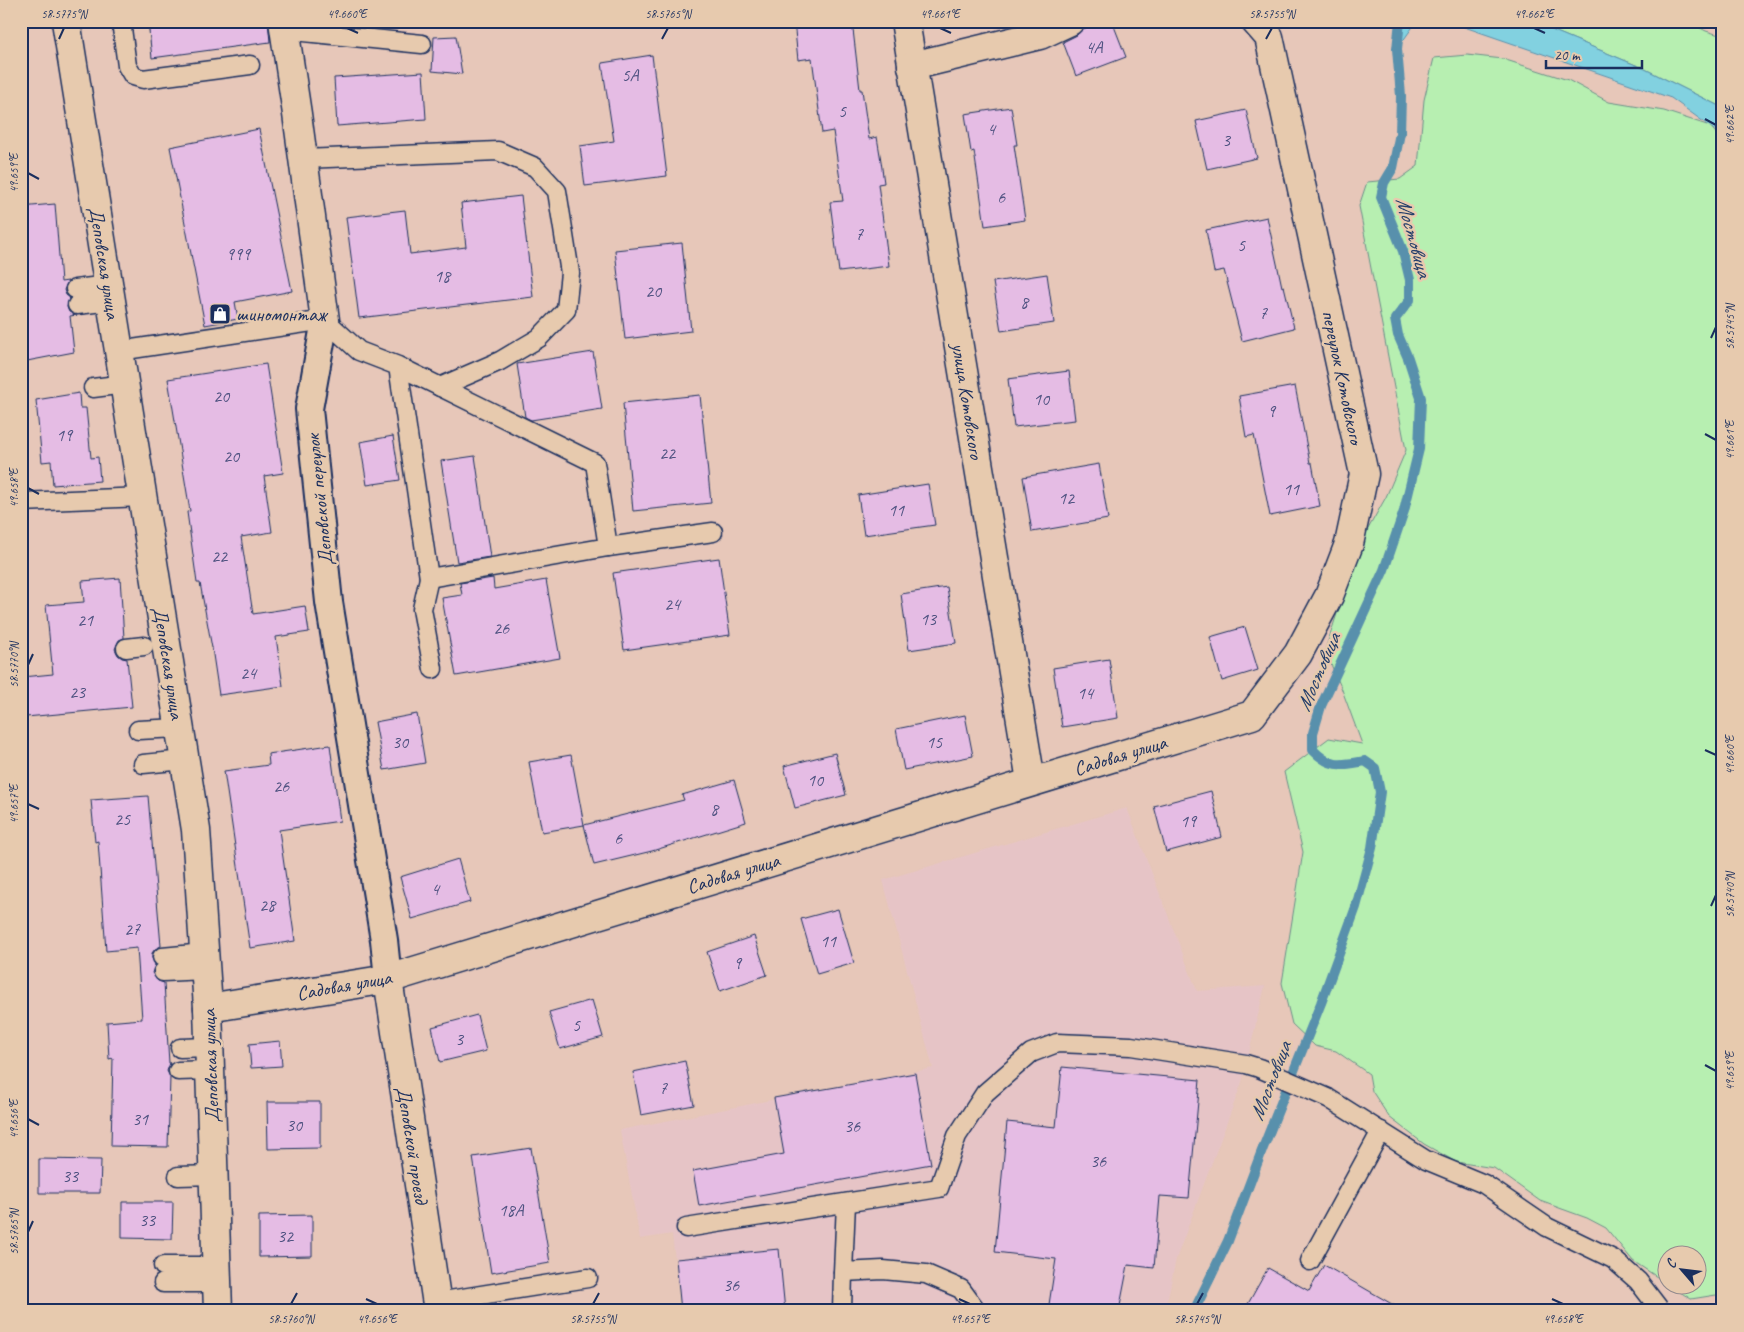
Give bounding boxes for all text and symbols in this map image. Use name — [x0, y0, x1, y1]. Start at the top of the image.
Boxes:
text: 58.5775°N — [41, 6, 88, 22]
text: 49.660°E — [327, 6, 368, 22]
text: 58.5765°N — [645, 6, 692, 22]
text: 49.661°E — [920, 6, 961, 22]
text: 58.5755°N — [1249, 6, 1296, 22]
text: 49.662°E — [1514, 6, 1555, 22]
house number: 4А — [1085, 36, 1104, 58]
scale bar — [1546, 38, 1643, 70]
text: 20 m — [1554, 46, 1581, 65]
house number: 5А — [621, 64, 640, 86]
house number: 5 — [838, 100, 847, 122]
text: 49.662°E — [1722, 104, 1738, 145]
house number: 4 — [987, 118, 997, 140]
house number: 3 — [1222, 129, 1232, 151]
text: 49.659°E — [6, 152, 22, 193]
house number: 6 — [997, 186, 1006, 208]
water label: Мостовица — [1390, 194, 1438, 282]
street label: Деповская улица — [83, 205, 126, 322]
house number: 7 — [855, 223, 864, 245]
house number: 5 — [1237, 234, 1246, 256]
house number: 999 — [226, 243, 252, 265]
house number: 18 — [434, 265, 452, 287]
house number: 20 — [645, 280, 663, 302]
house number: 8 — [1020, 291, 1030, 313]
shop icon: шиномонтаж — [208, 302, 232, 326]
place label: шиномонтаж — [236, 302, 329, 327]
house number: 7 — [1259, 302, 1268, 324]
text: 58.5745°N — [1722, 303, 1738, 350]
street label: переулок Котовского — [1316, 308, 1369, 448]
street label: улица Котовского — [946, 340, 989, 462]
house number: 20 — [213, 385, 231, 407]
house number: 10 — [1033, 388, 1051, 410]
house number: 9 — [1267, 400, 1277, 422]
text: 49.661°E — [1722, 419, 1738, 460]
house number: 19 — [56, 424, 74, 446]
street label: Деповской переулок — [300, 431, 339, 567]
house number: 22 — [659, 442, 677, 464]
house number: 20 — [223, 445, 241, 467]
text: 49.658°E — [6, 467, 22, 508]
house number: 11 — [1283, 478, 1300, 500]
house number: 12 — [1058, 487, 1076, 509]
house number: 11 — [888, 499, 905, 521]
house number: 22 — [211, 545, 229, 567]
house number: 24 — [664, 593, 682, 615]
street label: Деповская улица — [147, 605, 190, 722]
house number: 13 — [920, 608, 938, 630]
house number: 21 — [77, 609, 94, 631]
house number: 26 — [493, 617, 510, 639]
water label: Мостовица — [1290, 628, 1347, 715]
text: 58.5770°N — [6, 641, 22, 688]
house number: 24 — [240, 662, 258, 684]
house number: 23 — [69, 681, 87, 703]
house number: 14 — [1077, 682, 1095, 704]
street label: Садовая улица — [1071, 729, 1171, 781]
house number: 30 — [392, 731, 410, 753]
house number: 15 — [926, 731, 943, 753]
text: 49.660°E — [1722, 734, 1738, 775]
house number: 10 — [807, 769, 825, 791]
house number: 26 — [273, 775, 290, 797]
text: 49.657°E — [6, 783, 22, 824]
house number: 8 — [710, 798, 720, 820]
house number: 25 — [114, 808, 131, 830]
house number: 19 — [1180, 810, 1198, 832]
house number: 6 — [614, 827, 623, 849]
street label: Садовая улица — [684, 847, 784, 899]
text: 58.5740°N — [1722, 871, 1738, 918]
house number: 4 — [431, 878, 441, 900]
house number: 28 — [259, 894, 277, 916]
house number: 27 — [124, 918, 141, 940]
house number: 11 — [820, 930, 837, 952]
house number: 9 — [733, 952, 743, 974]
street label: Садовая улица — [295, 965, 395, 1006]
street label: Деповская улица — [196, 1008, 225, 1123]
house number: 5 — [572, 1014, 581, 1036]
house number: 3 — [455, 1028, 465, 1050]
water label: Мостовица — [1243, 1036, 1297, 1124]
text: 49.659°E — [1722, 1050, 1738, 1091]
house number: 7 — [659, 1077, 668, 1099]
street label: Деповской проезд — [391, 1085, 434, 1207]
text: 49.656°E — [6, 1098, 22, 1139]
house number: 31 — [132, 1108, 149, 1130]
house number: 30 — [286, 1114, 304, 1136]
house number: 36 — [844, 1115, 861, 1137]
house number: 36 — [1090, 1150, 1107, 1172]
house number: 33 — [62, 1165, 80, 1187]
house number: 18А — [498, 1199, 525, 1221]
text: 58.5765°N — [6, 1208, 22, 1255]
house number: 33 — [139, 1209, 157, 1231]
house number: 32 — [277, 1225, 295, 1247]
north arrow — [1656, 1244, 1706, 1294]
text: С — [1662, 1255, 1681, 1271]
house number: 36 — [723, 1274, 740, 1296]
text: 58.5760°N — [268, 1311, 315, 1327]
text: 49.656°E — [357, 1311, 398, 1327]
text: 58.5755°N — [570, 1311, 617, 1327]
text: 49.657°E — [950, 1311, 991, 1327]
text: 58.5745°N — [1174, 1311, 1221, 1327]
text: 49.658°E — [1543, 1311, 1584, 1327]

